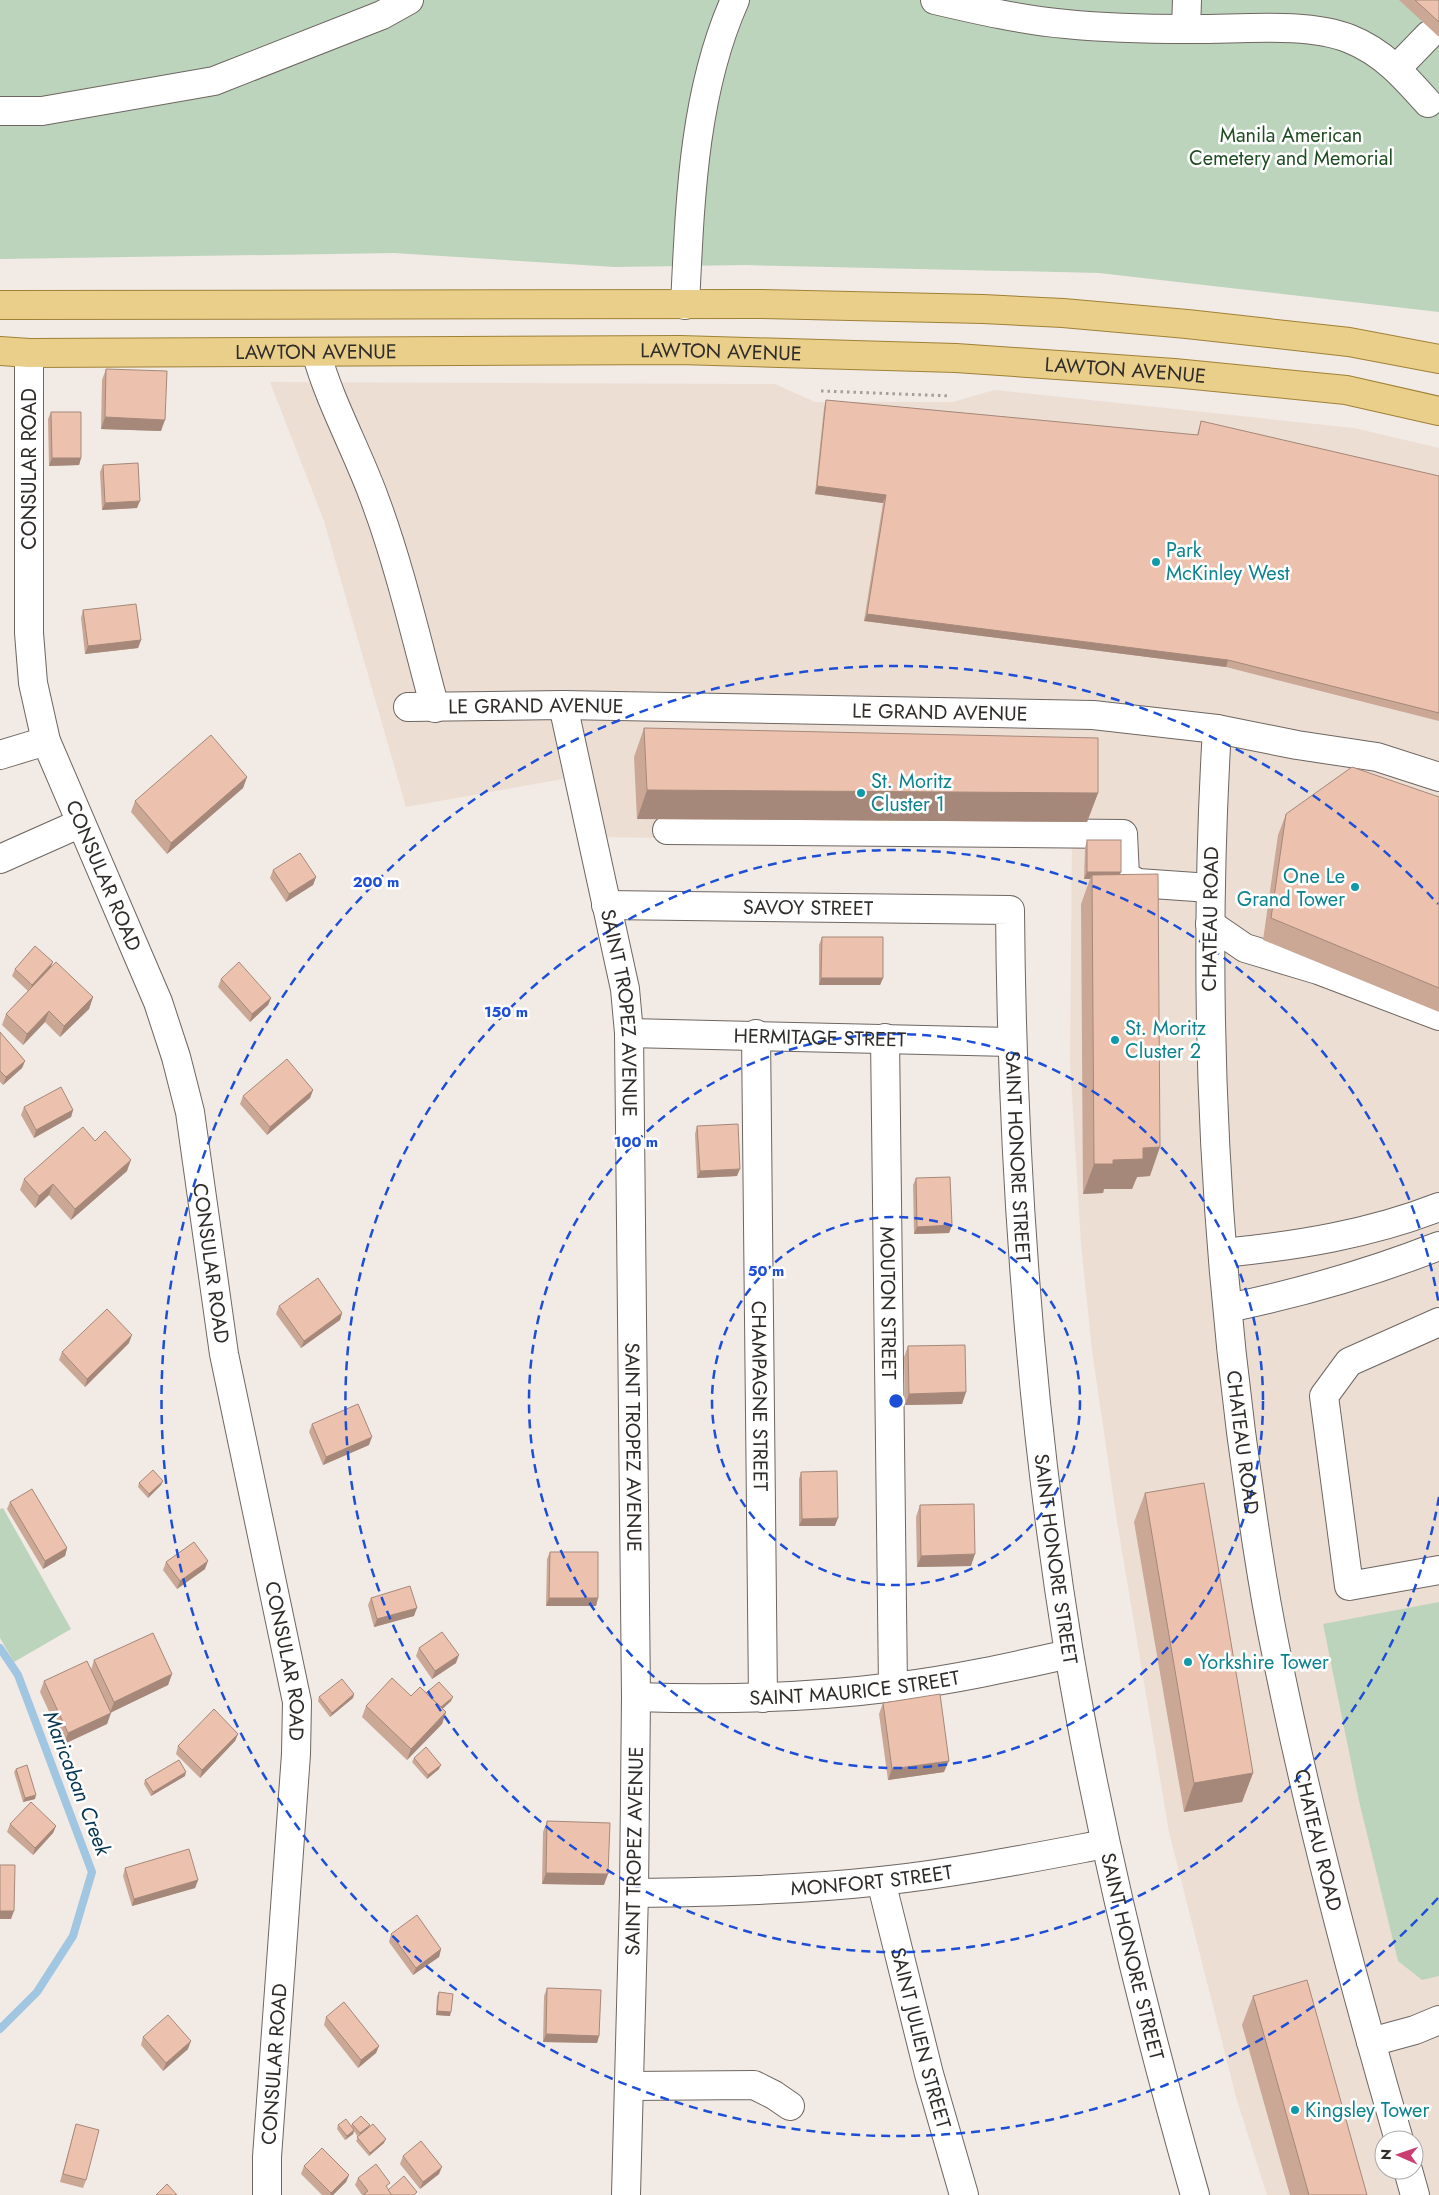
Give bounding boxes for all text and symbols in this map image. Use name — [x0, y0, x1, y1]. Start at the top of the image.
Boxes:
park label: Manila American Cemetery and Memorial — [1189, 121, 1393, 173]
street label: LAWTON AVENUE — [640, 336, 802, 369]
street label: LAWTON AVENUE — [235, 337, 397, 367]
street label: LAWTON AVENUE — [1044, 350, 1207, 391]
street label: CONSULAR ROAD — [15, 388, 44, 550]
place label: Park McKinley West — [1166, 536, 1290, 588]
marker: Park McKinley West — [1150, 556, 1162, 568]
street label: LE GRAND AVENUE — [448, 691, 624, 721]
street label: LE GRAND AVENUE — [852, 696, 1028, 729]
place label: St. Moritz Cluster 1 — [871, 767, 952, 819]
marker: St. Moritz Cluster 1 — [855, 787, 867, 799]
street label: CONSULAR ROAD — [58, 796, 148, 956]
street label: CHATEAU ROAD — [1195, 846, 1226, 992]
place label: One Le Grand Tower — [1237, 862, 1345, 914]
text: 200 m — [353, 871, 399, 893]
marker: One Le Grand Tower — [1349, 881, 1361, 893]
street label: SAVOY STREET — [743, 893, 874, 923]
street label: SAINT TROPEZ AVENUE — [593, 906, 644, 1117]
text: 150 m — [484, 1001, 528, 1023]
place label: St. Moritz Cluster 2 — [1125, 1014, 1206, 1066]
street label: HERMITAGE STREET — [733, 1021, 907, 1055]
marker: St. Moritz Cluster 2 — [1109, 1034, 1121, 1046]
street label: SAINT HONORE STREET — [998, 1050, 1038, 1265]
text: 100 m — [614, 1131, 658, 1153]
street label: CONSULAR ROAD — [185, 1181, 236, 1345]
street label: MOUTON STREET — [872, 1226, 903, 1380]
text: 50 m — [748, 1260, 784, 1282]
street label: CHAMPAGNE STREET — [744, 1301, 775, 1492]
street label: SAINT TROPEZ AVENUE — [617, 1342, 648, 1552]
street label: CHATEAU ROAD — [1219, 1369, 1266, 1516]
centre of rings — [887, 1392, 905, 1410]
street label: SAINT HONORE STREET — [1027, 1452, 1085, 1667]
street label: CONSULAR ROAD — [257, 1579, 311, 1741]
place label: Yorkshire Tower — [1198, 1648, 1329, 1677]
marker: Yorkshire Tower — [1182, 1656, 1194, 1668]
street label: SAINT MAURICE STREET — [749, 1663, 963, 1713]
water label: Maricaban Creek — [36, 1706, 119, 1861]
street label: SAINT TROPEZ AVENUE — [618, 1746, 651, 1956]
street label: CHATEAU ROAD — [1287, 1766, 1349, 1914]
street label: SAINT HONORE STREET — [1093, 1850, 1171, 2064]
street label: MONFORT STREET — [790, 1858, 955, 1903]
street label: SAINT JULIEN STREET — [883, 1944, 958, 2133]
street label: CONSULAR ROAD — [254, 1982, 295, 2146]
place label: Kingsley Tower — [1305, 2096, 1429, 2125]
marker: Kingsley Tower — [1289, 2104, 1301, 2116]
north arrow — [1374, 2130, 1424, 2180]
text: N — [1376, 2149, 1396, 2160]

